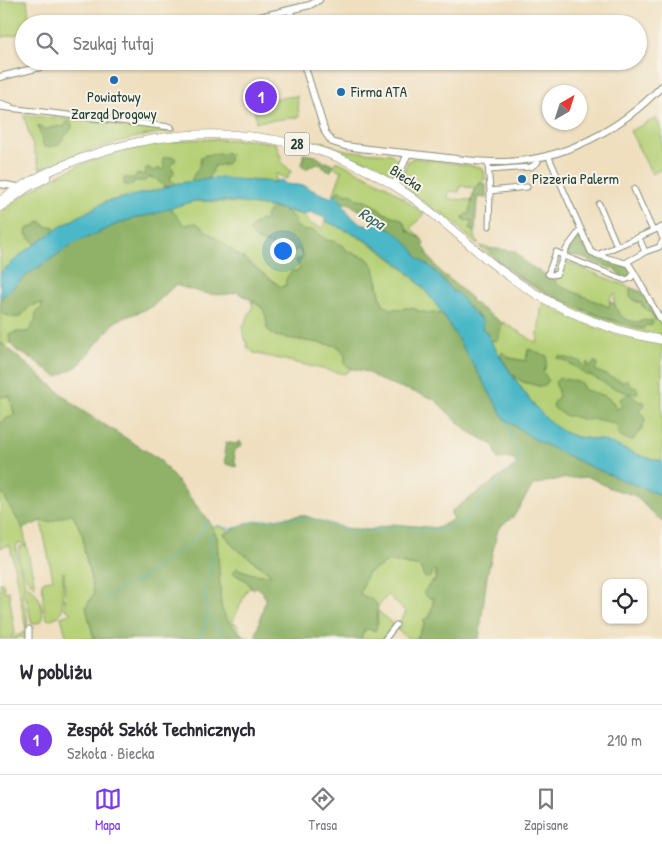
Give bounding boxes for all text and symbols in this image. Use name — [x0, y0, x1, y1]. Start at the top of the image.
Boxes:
search box — [15, 15, 647, 70]
icon: search — [33, 29, 61, 57]
text: Szukaj tutaj — [73, 30, 154, 56]
marker: Powiatowy Zarząd Drogowy — [108, 74, 120, 86]
pin: 1 — [245, 78, 277, 116]
place label: Firma ATA — [350, 81, 408, 102]
north arrow — [542, 85, 587, 130]
place label: Powiatowy Zarząd Drogowy — [71, 86, 157, 124]
marker: Firma ATA — [335, 86, 347, 98]
road number: 28 — [284, 132, 310, 156]
street label: Biecka — [386, 159, 427, 196]
place label: Pizzeria Palerm — [532, 168, 619, 189]
marker: Pizzeria Palerm — [516, 173, 528, 185]
water label: Ropa — [355, 202, 391, 235]
your location — [270, 238, 296, 264]
map controls — [602, 579, 647, 624]
button: locate — [602, 579, 647, 624]
text: W pobliżu — [20, 657, 92, 686]
text: Zespół Szkół Technicznych — [67, 716, 255, 742]
text: 1 — [33, 729, 39, 751]
text: 210 m — [607, 729, 642, 751]
text: Szkoła · Biecka — [67, 742, 154, 764]
tab: Mapa — [94, 785, 122, 834]
tab: Trasa — [309, 785, 337, 834]
tab: Zapisane — [524, 785, 568, 834]

